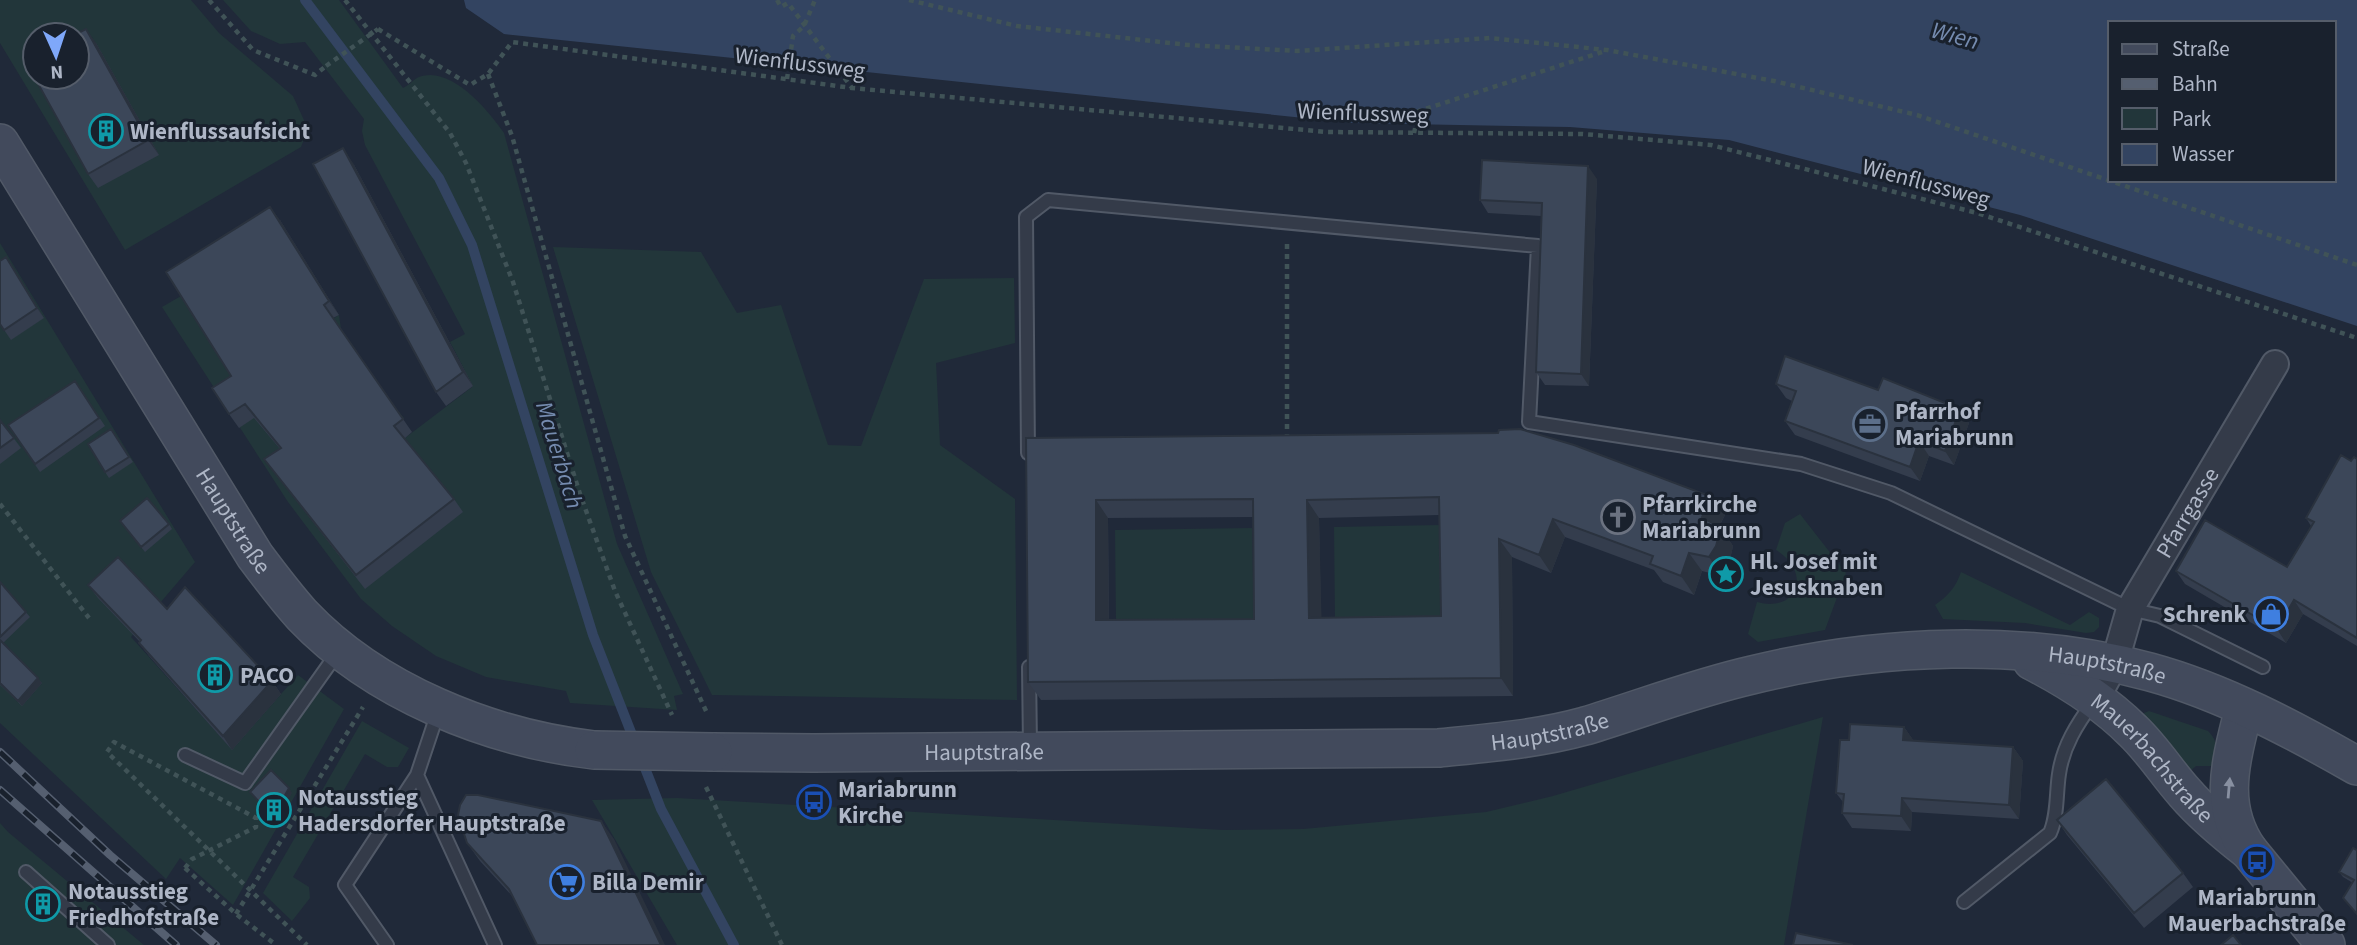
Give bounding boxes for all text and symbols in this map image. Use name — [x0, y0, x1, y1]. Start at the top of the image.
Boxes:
water label: Wien — [1927, 13, 1983, 59]
north arrow — [21, 21, 91, 91]
legend — [2108, 21, 2336, 182]
text: Straße — [2172, 34, 2230, 64]
street label: Wienflussweg — [733, 39, 868, 87]
text: N — [50, 58, 64, 85]
text: Bahn — [2172, 69, 2218, 99]
street label: Wienflussweg — [1297, 94, 1430, 132]
text: Park — [2172, 104, 2212, 134]
building icon: Wienflussaufsicht — [87, 112, 125, 150]
place label: Wienflussaufsicht — [130, 115, 310, 148]
text: Wasser — [2172, 139, 2235, 169]
street label: Wienflussweg — [1858, 150, 1994, 216]
place label: Pfarrhof Mariabrunn — [1895, 395, 2014, 454]
water label: Mauerbach — [526, 397, 592, 513]
office icon: Pfarrhof Mariabrunn — [1851, 405, 1889, 443]
street label: Hauptstraße — [188, 461, 279, 581]
street label: Pfarrgasse — [2147, 461, 2227, 564]
place label: Pfarrkirche Mariabrunn — [1642, 488, 1761, 547]
church icon: Pfarrkirche Mariabrunn — [1599, 498, 1637, 536]
place label: Hl. Josef mit Jesusknaben — [1750, 545, 1883, 604]
place icon: Hl. Josef mit Jesusknaben — [1707, 555, 1745, 593]
shop icon: Schrenk — [2252, 595, 2290, 633]
place label: Schrenk — [2163, 598, 2246, 631]
street label: Hauptstraße — [2047, 637, 2170, 692]
building icon: PACO — [196, 656, 234, 694]
place label: PACO — [240, 659, 294, 692]
street label: Mauerbachstraße — [2084, 685, 2221, 830]
street label: Hauptstraße — [1489, 703, 1613, 759]
street label: Hauptstraße — [924, 735, 1044, 769]
place label: Mariabrunn Kirche — [838, 773, 957, 832]
one-way arrow — [2224, 777, 2235, 799]
place label: Notausstieg Hadersdorfer Hauptstraße — [298, 781, 566, 840]
bus stop icon: Mariabrunn Kirche — [795, 783, 833, 821]
building icon: Notausstieg Hadersdorfer Hauptstraße — [255, 791, 293, 829]
bus stop icon: Mariabrunn Mauerbachstraße — [2238, 843, 2276, 881]
supermarket icon: Billa Demir — [548, 863, 586, 901]
place label: Billa Demir — [592, 866, 705, 899]
place label: Notausstieg Friedhofstraße — [68, 875, 219, 934]
place label: Mariabrunn Mauerbachstraße — [2168, 881, 2346, 940]
building icon: Notausstieg Friedhofstraße — [24, 885, 62, 923]

